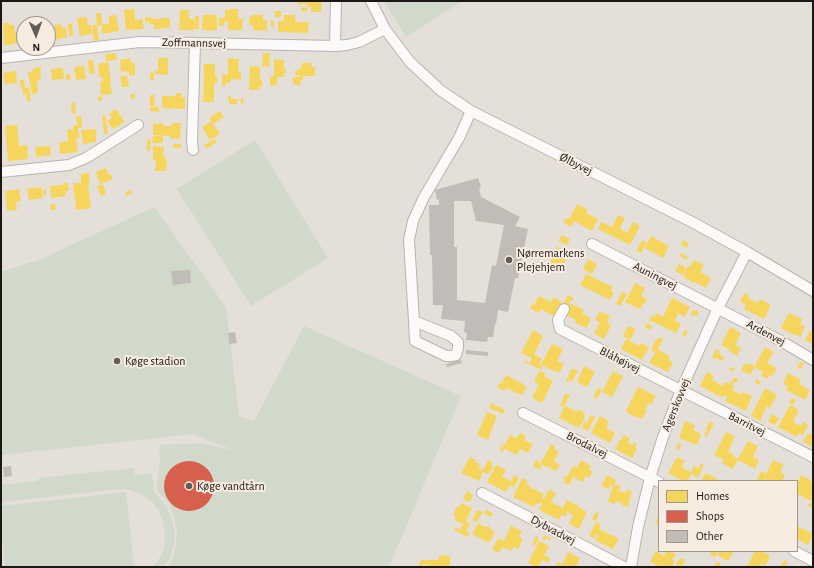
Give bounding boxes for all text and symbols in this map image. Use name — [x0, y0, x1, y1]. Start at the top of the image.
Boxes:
north arrow — [16, 16, 56, 56]
street label: Zoffmannsvej — [162, 35, 226, 51]
text: N — [32, 42, 40, 53]
street label: Ølbyvej — [557, 150, 595, 178]
place label: Nørremarkens Plejehjem — [517, 246, 584, 274]
marker: Nørremarkens Plejehjem — [504, 255, 514, 265]
street label: Auningvej — [631, 259, 679, 293]
street label: Ardenvej — [744, 317, 788, 349]
street label: Blåhøjvej — [597, 344, 643, 376]
place label: Køge stadion — [125, 354, 185, 368]
marker: Køge stadion — [112, 356, 122, 366]
street label: Agerskovvej — [659, 376, 693, 434]
street label: Barritvej — [726, 409, 768, 439]
street label: Brodalvej — [564, 429, 610, 461]
place label: Køge vandtårn — [197, 479, 265, 493]
legend — [658, 480, 798, 552]
marker: Køge vandtårn — [184, 481, 194, 491]
text: Homes — [696, 490, 729, 502]
text: Shops — [696, 510, 724, 522]
street label: Dybvadvej — [528, 512, 578, 548]
text: Other — [696, 530, 723, 542]

